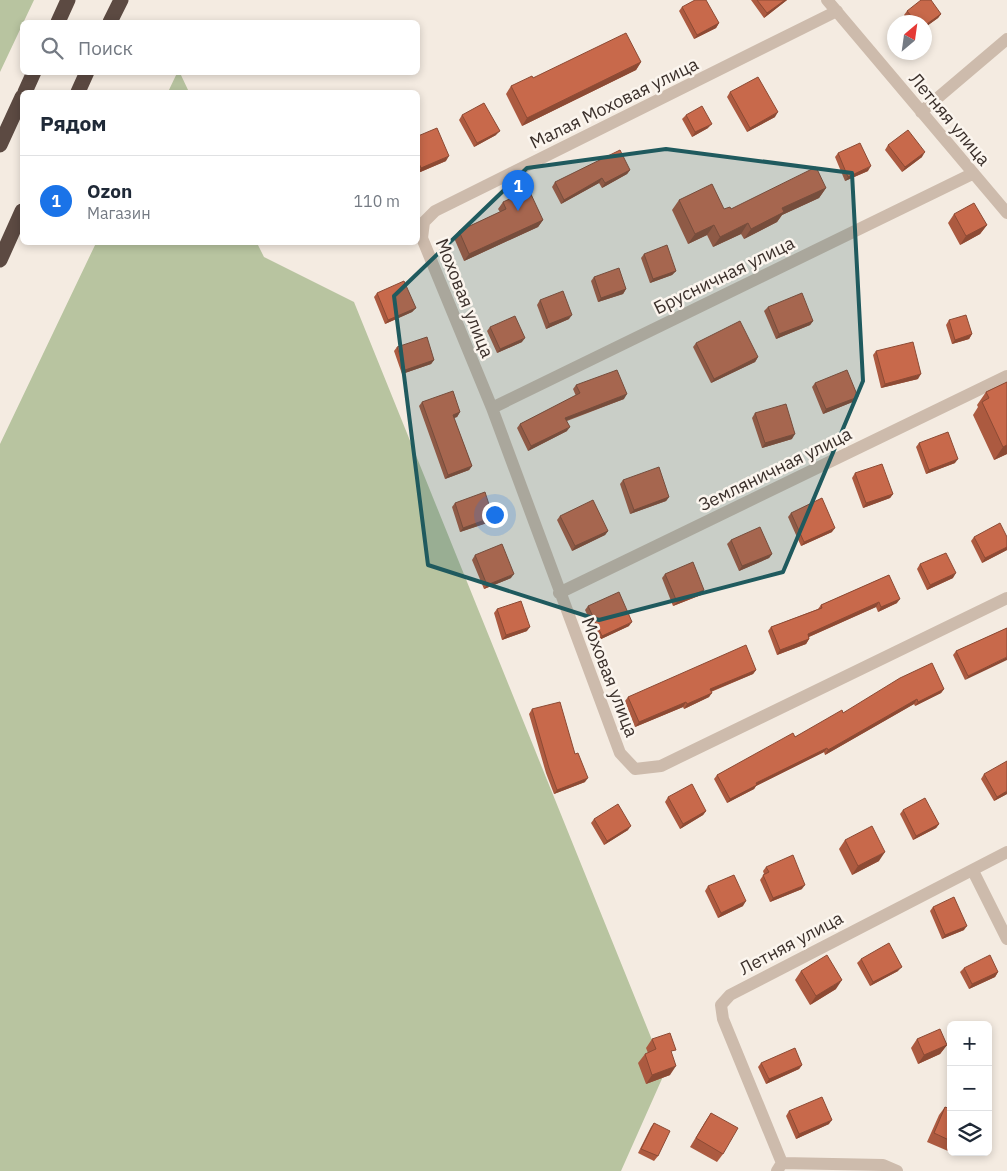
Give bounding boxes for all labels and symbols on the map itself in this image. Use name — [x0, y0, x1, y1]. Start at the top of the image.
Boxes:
north arrow — [887, 15, 932, 60]
street label: Малая Моховая улица — [526, 52, 702, 154]
street label: Летняя улица — [904, 68, 996, 171]
pin: 1 — [502, 170, 534, 211]
street label: Брусничная улица — [650, 231, 799, 319]
street label: Моховая улица — [431, 235, 500, 361]
street label: Земляничная улица — [695, 422, 856, 516]
your location — [482, 502, 508, 528]
street label: Моховая улица — [577, 614, 644, 741]
street label: Летняя улица — [735, 906, 847, 980]

